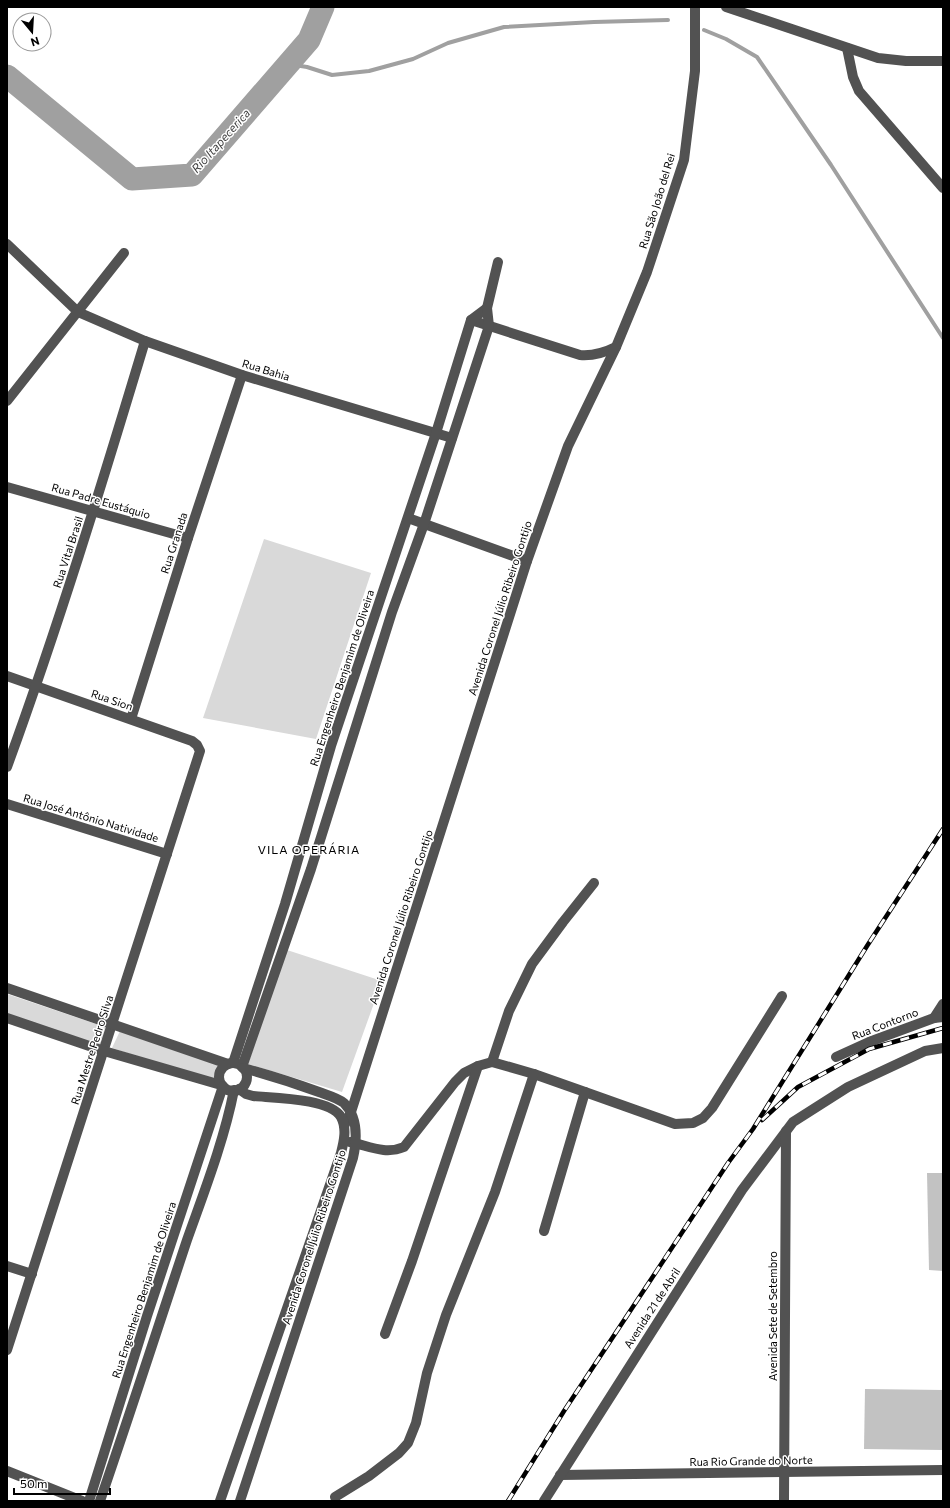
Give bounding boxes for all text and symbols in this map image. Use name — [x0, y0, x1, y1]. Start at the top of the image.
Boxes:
north arrow — [12, 12, 52, 52]
text: N — [29, 35, 41, 49]
water label: Rio Itapecerica — [188, 106, 253, 175]
street label: Rua São João del Rei — [636, 151, 678, 250]
street label: Rua Bahia — [241, 356, 292, 383]
street label: Rua Padre Eustáquio — [50, 480, 152, 521]
street label: Rua Granada — [158, 511, 190, 575]
street label: Rua Vital Brasil — [50, 514, 85, 589]
street label: Avenida Coronel Júlio Ribeiro Gontijo — [465, 518, 535, 697]
street label: Rua Engenheiro Benjamim de Oliveira — [307, 588, 376, 768]
street label: Rua Sion — [89, 686, 135, 713]
street label: Rua José Antônio Natividade — [22, 791, 161, 845]
street label: Avenida Coronel Júlio Ribeiro Gontijo — [366, 827, 436, 1006]
district label: VILA OPERÁRIA — [258, 842, 360, 856]
street label: Rua Mestre Pedro Silva — [68, 993, 115, 1106]
street label: Rua Contorno — [850, 1005, 920, 1042]
street label: Avenida Coronel Júlio Ribeiro Gontijo — [279, 1147, 349, 1326]
street label: Rua Engenheiro Benjamim de Oliveira — [109, 1200, 178, 1380]
street label: Avenida Sete de Setembro — [766, 1251, 779, 1381]
street label: Avenida 21 de Abril — [621, 1265, 682, 1350]
street label: Rua Rio Grande do Norte — [689, 1453, 813, 1468]
scale bar — [14, 1470, 110, 1496]
text: 50 m — [20, 1476, 48, 1490]

